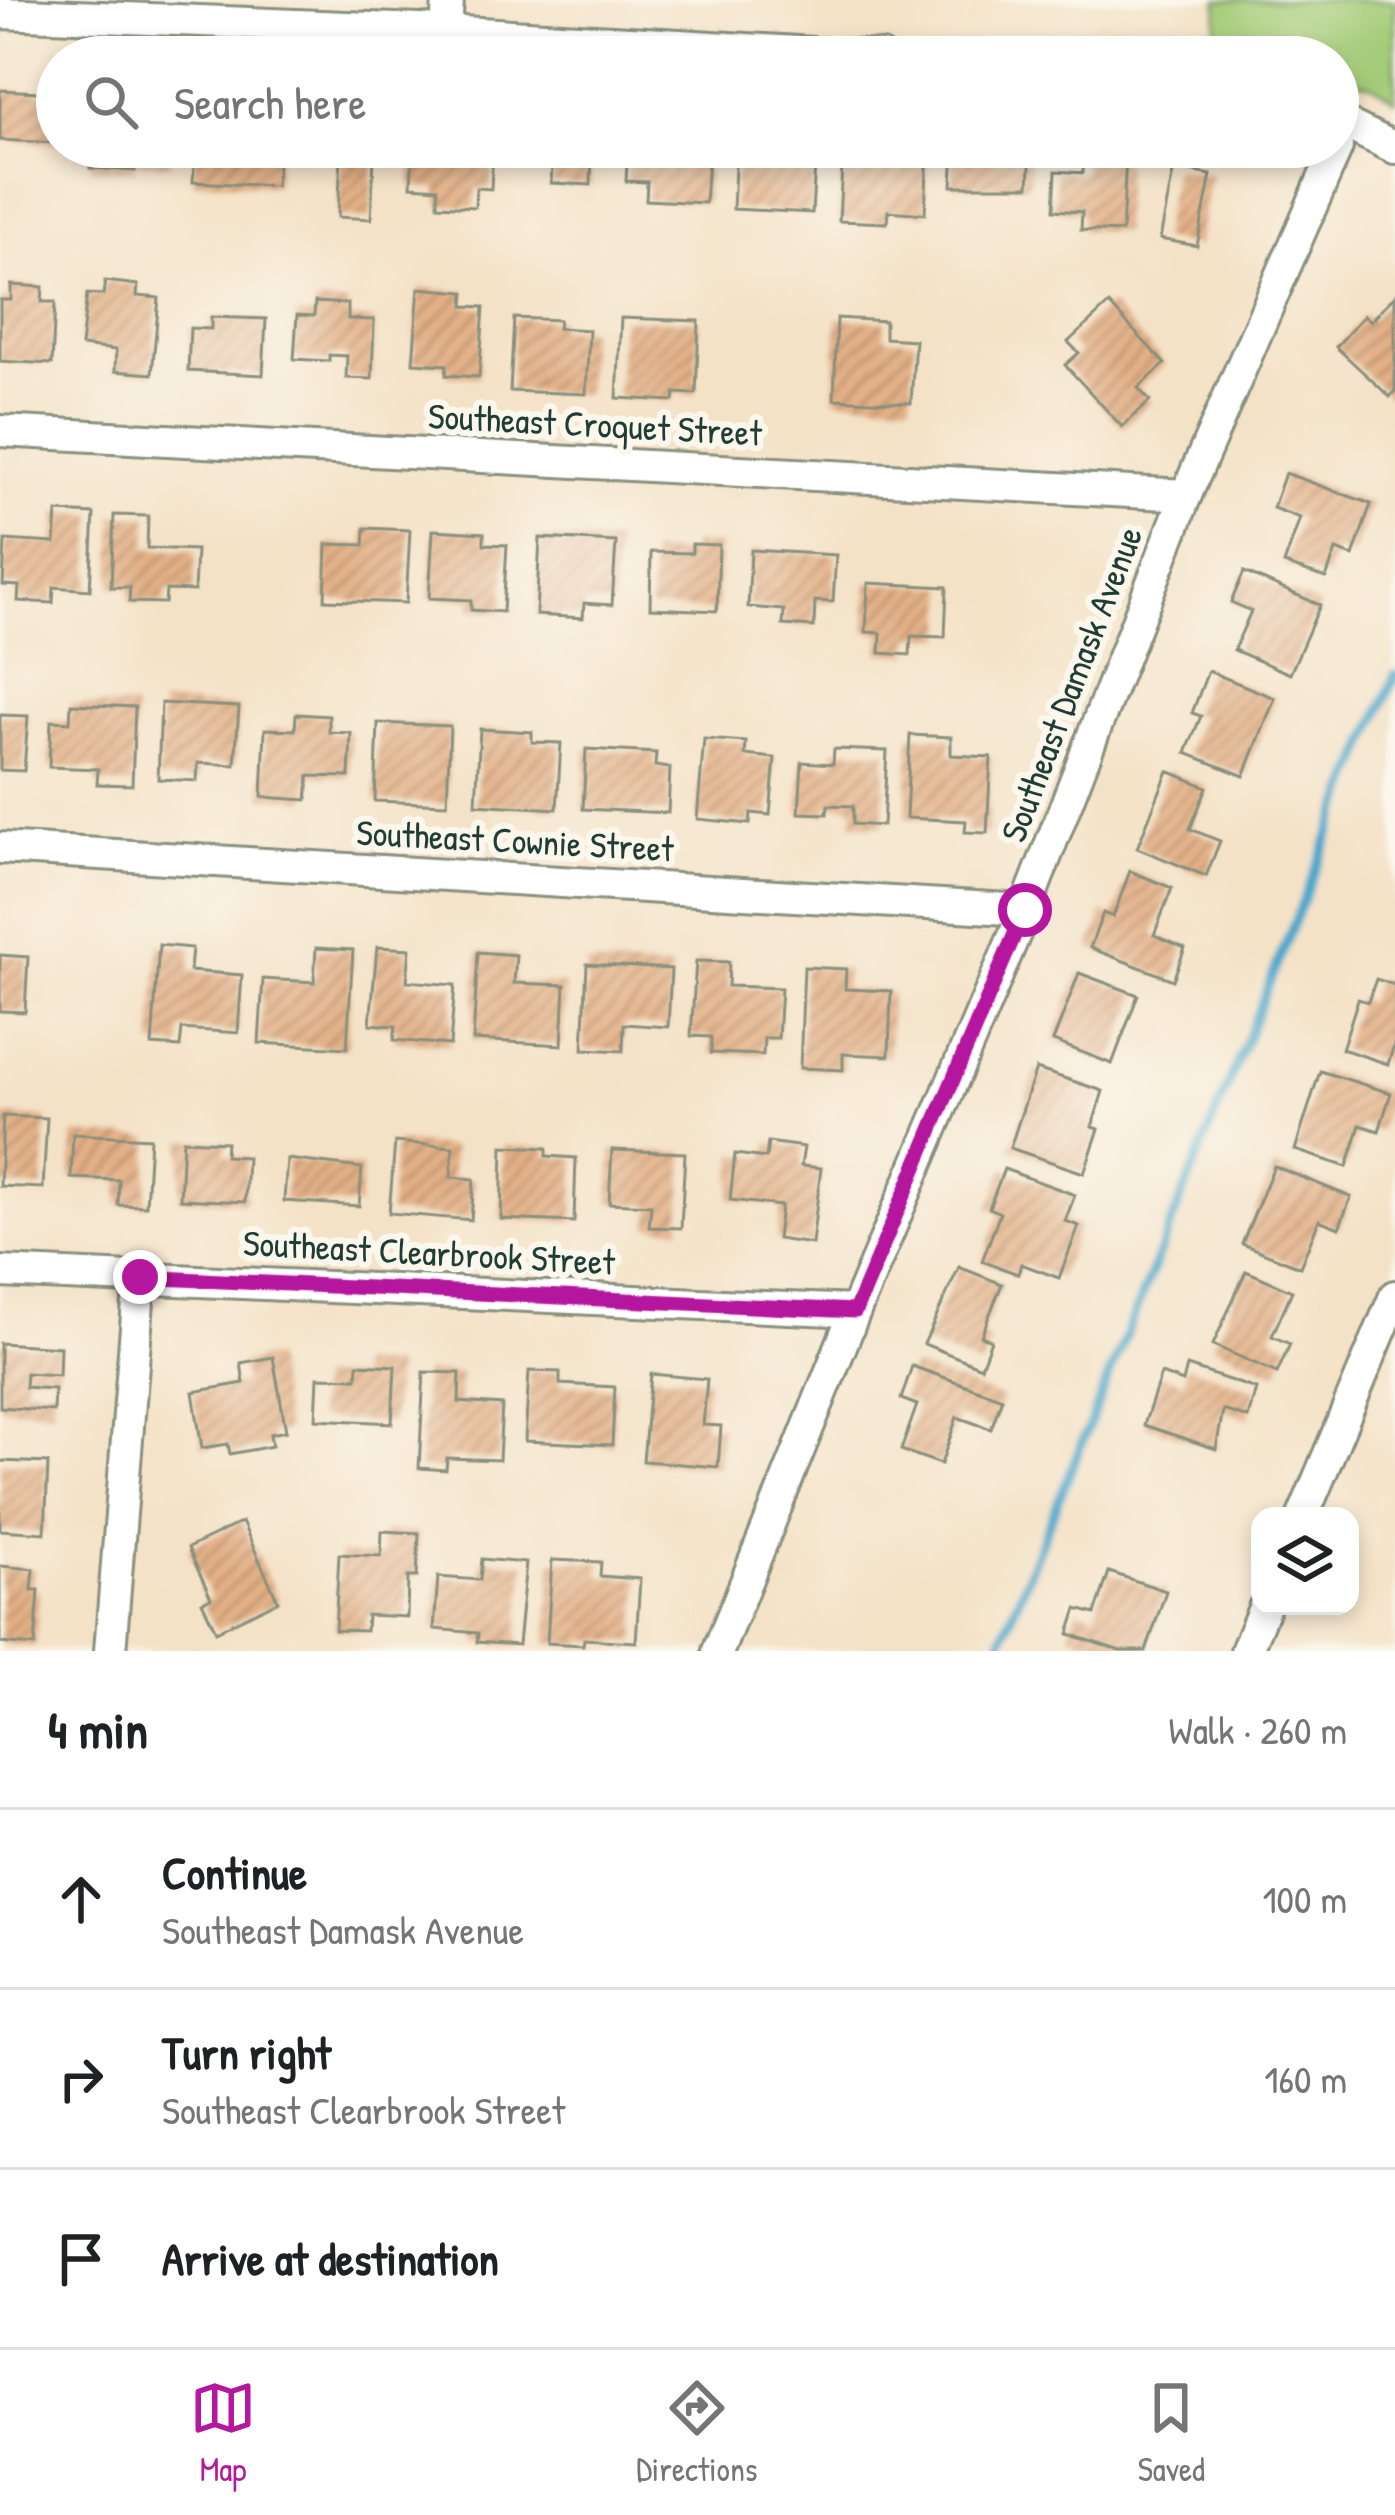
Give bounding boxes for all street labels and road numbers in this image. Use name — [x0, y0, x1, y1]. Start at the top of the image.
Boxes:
street label: Southeast Croquet Street — [427, 390, 764, 457]
street label: Southeast Damask Avenue — [988, 519, 1153, 849]
street label: Southeast Cownie Street — [355, 807, 675, 872]
street label: Southeast Clearbrook Street — [242, 1217, 617, 1286]

